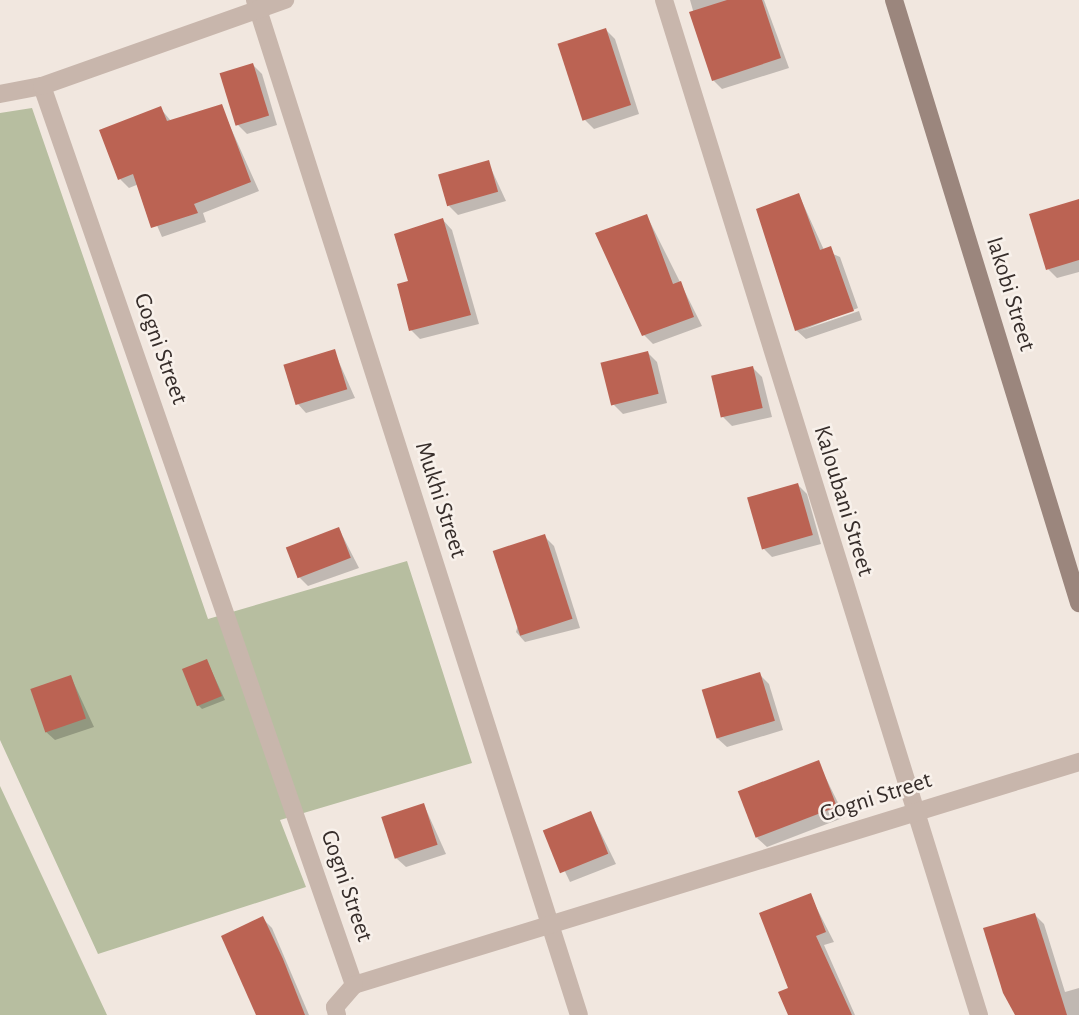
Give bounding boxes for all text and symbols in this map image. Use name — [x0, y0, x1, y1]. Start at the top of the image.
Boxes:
street label: Iakobi Street — [979, 233, 1041, 355]
street label: Gogni Street — [127, 290, 193, 408]
street label: Kaloubani Street — [806, 422, 880, 580]
street label: Mukhi Street — [408, 438, 472, 562]
street label: Gogni Street — [816, 766, 936, 830]
street label: Gogni Street — [313, 826, 379, 946]

